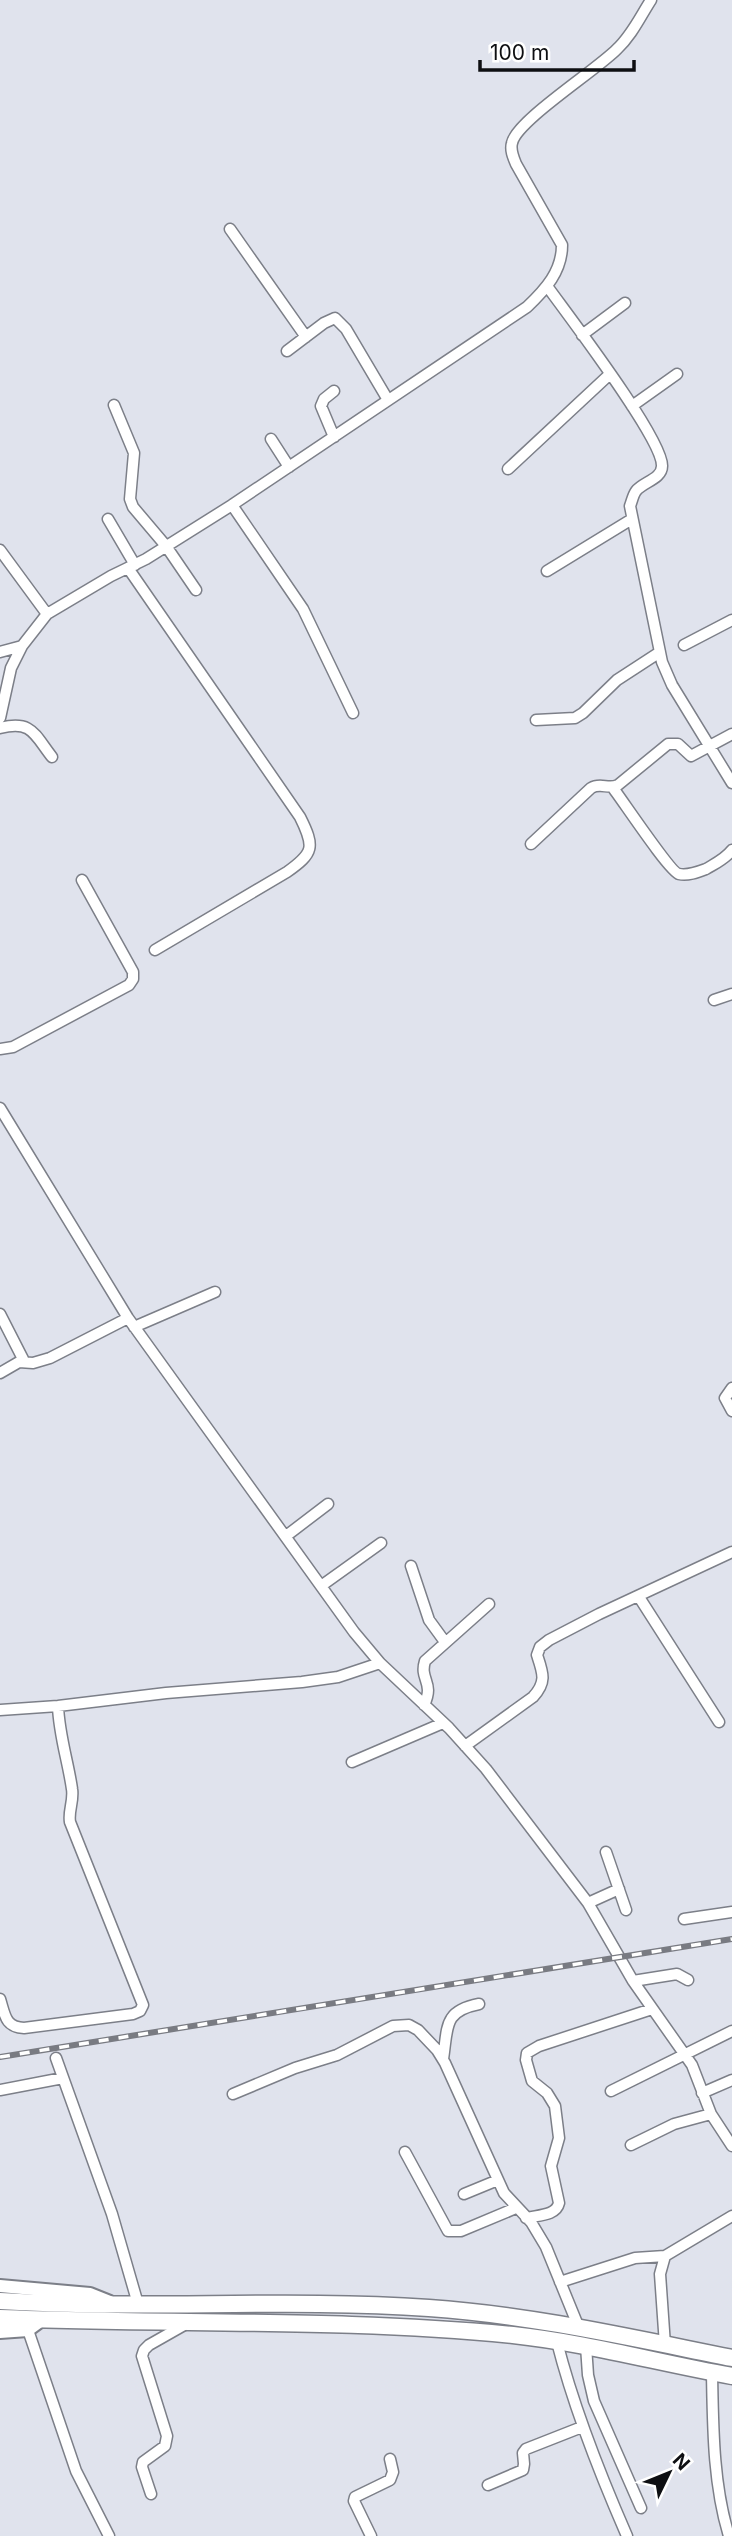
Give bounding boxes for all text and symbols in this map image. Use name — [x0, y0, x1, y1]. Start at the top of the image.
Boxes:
scale bar — [480, 28, 634, 72]
text: 100 m — [490, 40, 549, 65]
north arrow — [634, 2438, 704, 2508]
text: N — [668, 2449, 694, 2475]

